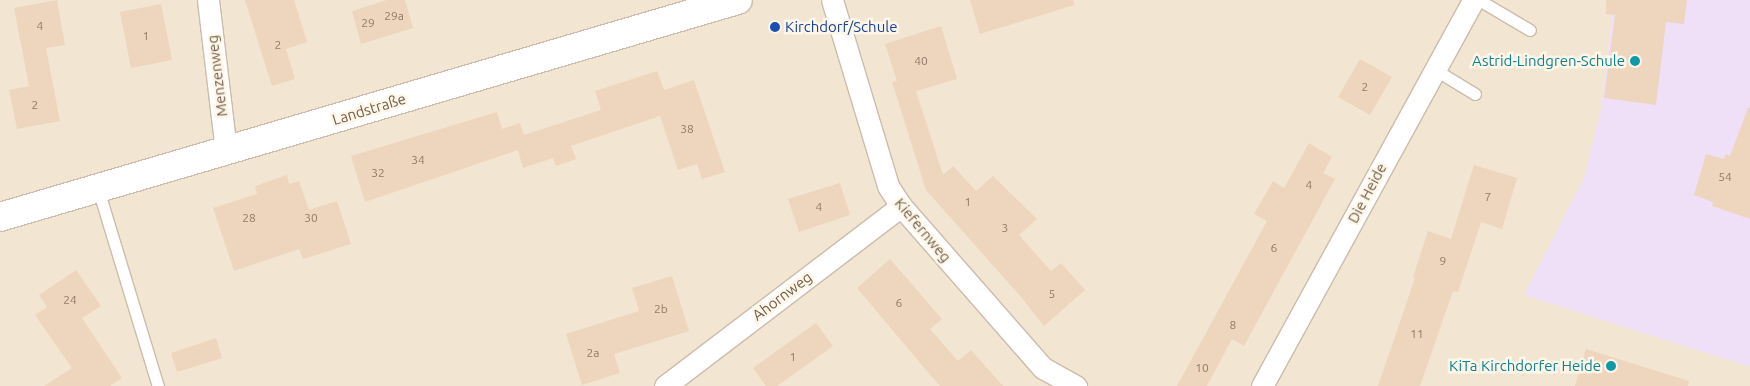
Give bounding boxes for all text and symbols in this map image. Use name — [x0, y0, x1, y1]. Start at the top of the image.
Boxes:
house number: 29a — [384, 9, 404, 23]
house number: 29 — [361, 16, 375, 30]
place label: Kirchdorf/Schule — [785, 18, 897, 36]
house number: 4 — [37, 19, 43, 33]
marker: Kirchdorf/Schule — [769, 21, 781, 33]
house number: 1 — [143, 29, 149, 43]
street label: Menzenweg — [203, 34, 231, 118]
house number: 2 — [275, 38, 281, 52]
place label: Astrid-Lindgren-Schule — [1472, 52, 1625, 70]
house number: 40 — [914, 54, 928, 68]
marker: Astrid-Lindgren-Schule — [1629, 55, 1641, 67]
house number: 2 — [1362, 80, 1368, 94]
street label: Landstraße — [330, 89, 408, 129]
house number: 2 — [32, 98, 38, 112]
house number: 38 — [680, 122, 694, 136]
house number: 34 — [411, 153, 425, 167]
street label: Die Heide — [1344, 160, 1390, 226]
house number: 32 — [371, 166, 385, 180]
house number: 54 — [1718, 170, 1732, 184]
house number: 4 — [1306, 178, 1312, 192]
house number: 7 — [1485, 190, 1491, 204]
street label: Kiefernweg — [891, 194, 955, 266]
house number: 1 — [965, 195, 971, 209]
house number: 4 — [816, 200, 822, 214]
house number: 28 — [242, 211, 256, 225]
house number: 30 — [304, 211, 318, 225]
house number: 3 — [1002, 221, 1008, 235]
house number: 6 — [1271, 241, 1277, 255]
house number: 9 — [1440, 254, 1446, 268]
street label: Ahornweg — [749, 268, 815, 324]
house number: 5 — [1049, 287, 1055, 301]
house number: 24 — [63, 293, 77, 307]
house number: 6 — [896, 296, 902, 310]
house number: 2b — [654, 302, 668, 316]
house number: 8 — [1230, 318, 1236, 332]
house number: 11 — [1410, 327, 1424, 341]
house number: 2a — [587, 346, 599, 360]
house number: 1 — [790, 350, 796, 364]
place label: KiTa Kirchdorfer Heide — [1449, 357, 1601, 375]
marker: KiTa Kirchdorfer Heide — [1605, 360, 1617, 372]
house number: 10 — [1195, 361, 1209, 375]

